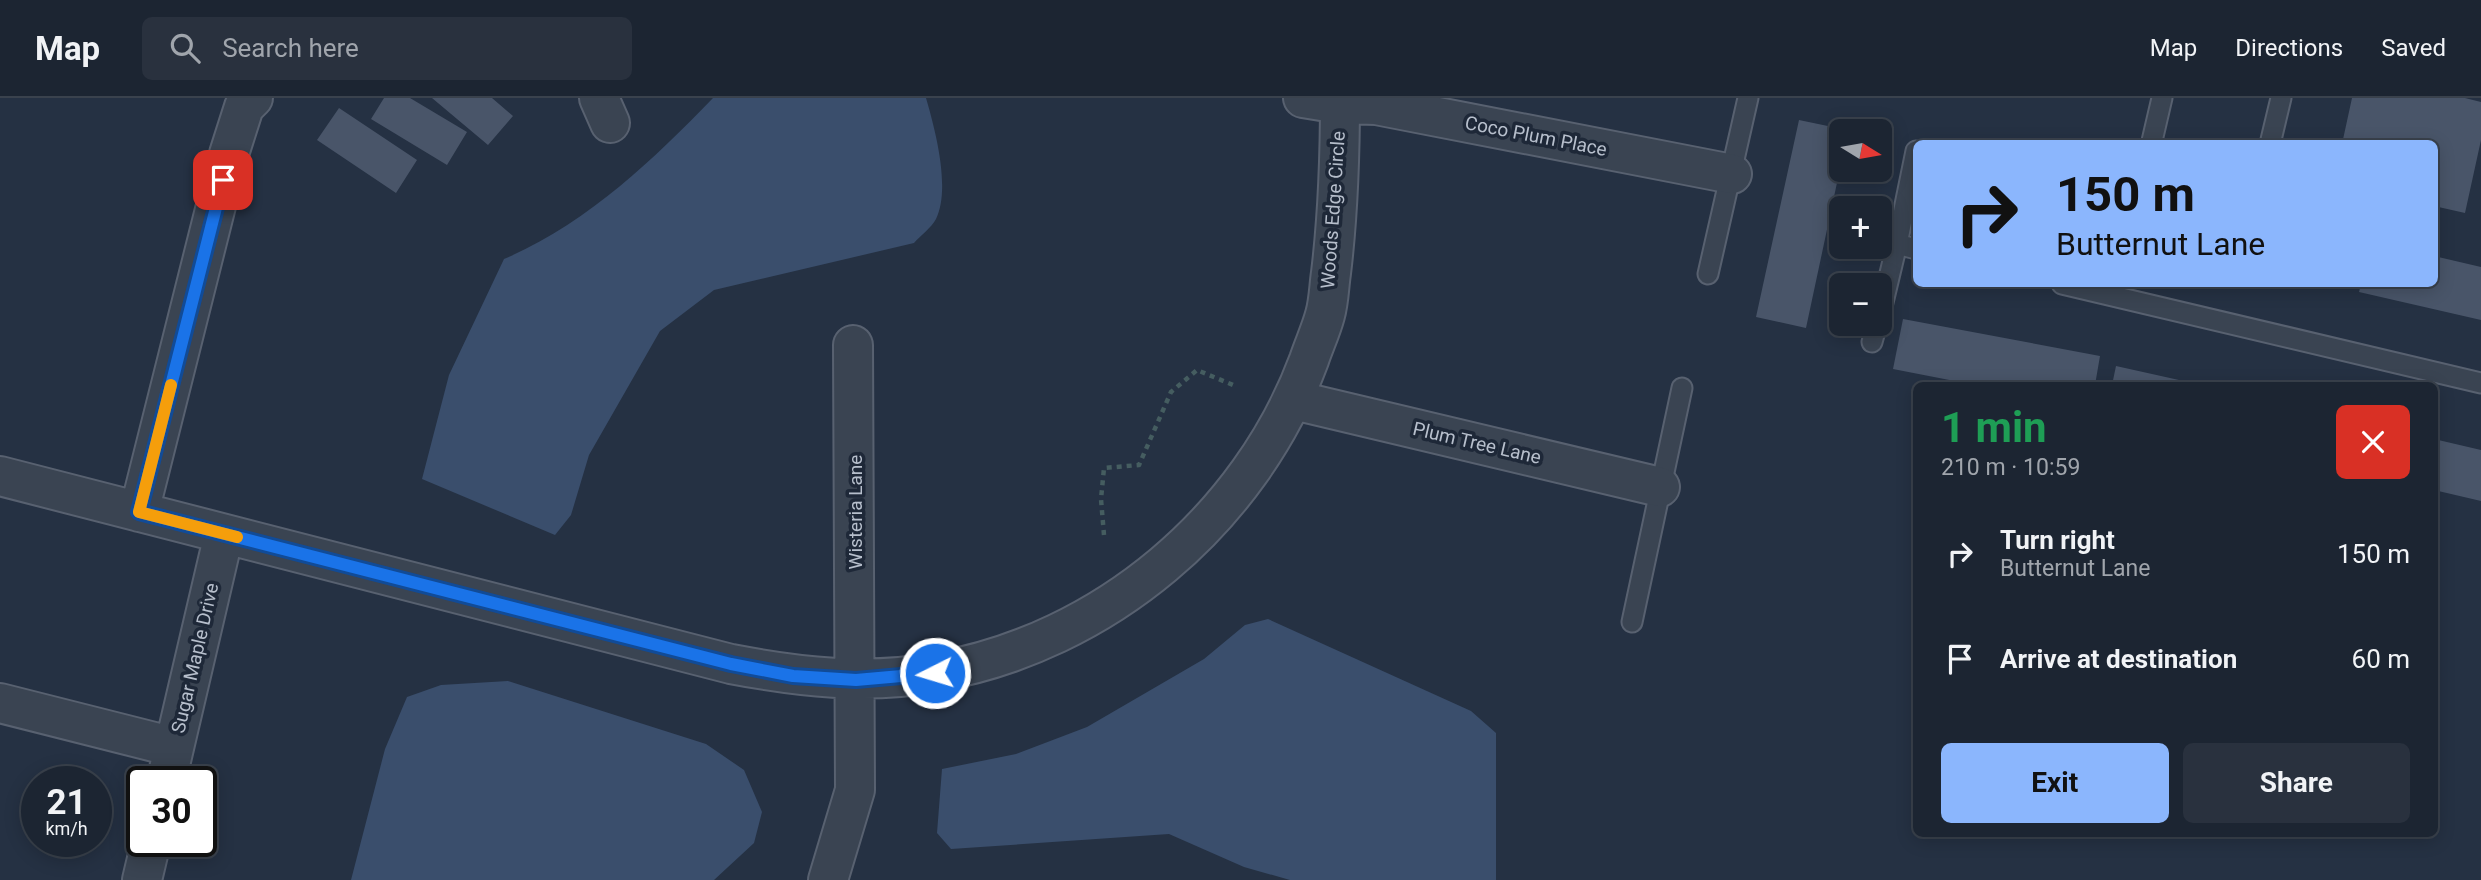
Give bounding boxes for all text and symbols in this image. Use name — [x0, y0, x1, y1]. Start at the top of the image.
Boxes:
search box — [142, 17, 632, 80]
text: Map — [35, 29, 100, 68]
icon: search — [166, 29, 204, 67]
text: Search here — [222, 33, 359, 63]
text: Map — [2150, 34, 2197, 62]
text: Directions — [2235, 34, 2343, 62]
text: Saved — [2381, 34, 2446, 62]
street label: Coco Plum Place — [1463, 111, 1609, 161]
north arrow — [1829, 119, 1892, 182]
map controls — [1829, 119, 1892, 336]
street label: Woods Edge Circle — [1316, 130, 1350, 290]
pin — [193, 150, 253, 210]
icon: arrive — [204, 161, 242, 199]
text: 150 m — [2056, 166, 2195, 223]
icon: right — [1941, 168, 2032, 259]
button: + — [1829, 196, 1892, 259]
text: Butternut Lane — [2056, 225, 2265, 263]
button: − — [1829, 273, 1892, 336]
text: 1 min — [1941, 403, 2047, 452]
button: close — [2336, 405, 2410, 479]
street label: Plum Tree Lane — [1411, 417, 1543, 469]
text: 210 m · 10:59 — [1941, 454, 2080, 481]
street label: Wisteria Lane — [844, 455, 867, 569]
text: Turn right — [2000, 525, 2115, 555]
icon: right — [1941, 535, 1979, 573]
text: 150 m — [2337, 539, 2410, 569]
text: Butternut Lane — [2000, 555, 2150, 582]
street label: Sugar Maple Drive — [167, 581, 223, 735]
position arrow — [898, 636, 972, 710]
icon: arrive — [1941, 640, 1979, 678]
text: Arrive at destination — [2000, 644, 2237, 674]
text: 60 m — [2352, 644, 2410, 674]
button: Exit — [1941, 743, 2169, 823]
button: Share — [2183, 743, 2410, 823]
speed limit sign: 30 — [126, 766, 217, 857]
text: 21 — [46, 782, 87, 823]
text: km/h — [45, 818, 88, 839]

